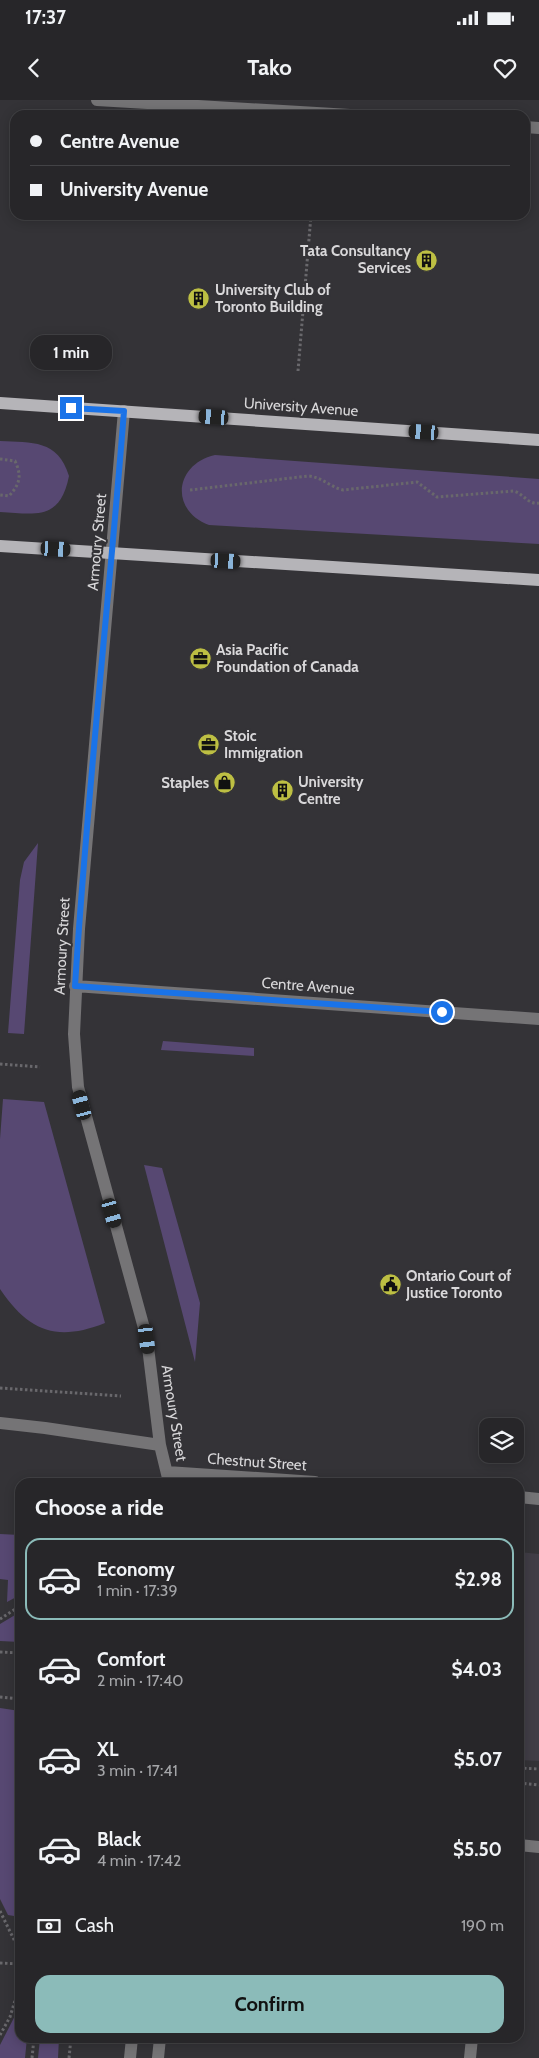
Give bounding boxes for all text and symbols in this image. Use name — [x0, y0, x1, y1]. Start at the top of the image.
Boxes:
text: 17:37 — [25, 6, 66, 29]
icon: back — [20, 54, 48, 82]
text: Tako — [247, 54, 292, 81]
icon: heart — [491, 54, 519, 82]
text: Centre Avenue — [60, 130, 179, 153]
text: University Avenue — [60, 178, 208, 201]
place label: Tata Consultancy Services — [300, 242, 412, 277]
building icon: Tata Consultancy Services — [415, 248, 439, 272]
place label: University Club of Toronto Building — [215, 281, 331, 316]
building icon: University Club of Toronto Building — [187, 287, 211, 311]
callout: 1 min — [30, 336, 112, 370]
text: 1 min — [53, 343, 89, 362]
street label: University Avenue — [243, 394, 359, 420]
route end — [60, 397, 82, 419]
car — [198, 408, 229, 426]
car — [408, 423, 439, 441]
street label: Armoury Street — [84, 493, 110, 591]
car — [40, 541, 71, 557]
car — [210, 553, 241, 569]
place label: Asia Pacific Foundation of Canada — [216, 641, 359, 676]
office icon: Asia Pacific Foundation of Canada — [188, 647, 212, 671]
place label: Stoic Immigration — [224, 727, 303, 762]
office icon: Stoic Immigration — [196, 733, 220, 757]
shop icon: Staples — [213, 771, 237, 795]
place label: University Centre — [298, 773, 364, 808]
place label: Staples — [161, 774, 209, 792]
building icon: University Centre — [270, 779, 294, 803]
street label: Armoury Street — [50, 897, 74, 995]
street label: Centre Avenue — [261, 974, 355, 998]
route start — [431, 1001, 453, 1023]
car — [70, 1089, 93, 1121]
car — [100, 1197, 123, 1229]
place label: Ontario Court of Justice Toronto — [405, 1267, 511, 1302]
public building icon: Ontario Court of Justice Toronto — [378, 1273, 402, 1297]
car — [137, 1323, 156, 1355]
street label: Armoury Street — [157, 1363, 191, 1463]
map controls — [479, 1418, 524, 1463]
button: layers — [479, 1418, 524, 1463]
street label: Chestnut Street — [207, 1450, 307, 1474]
text: Choose a ride — [35, 1494, 164, 1521]
icon: car — [37, 1557, 82, 1602]
text: Economy — [97, 1558, 175, 1581]
text: $2.98 — [455, 1568, 502, 1591]
text: 1 min · 17:39 — [97, 1581, 178, 1600]
icon: car — [37, 1647, 82, 1692]
text: Comfort — [97, 1648, 166, 1671]
text: $4.03 — [451, 1658, 502, 1681]
text: 2 min · 17:40 — [97, 1671, 183, 1690]
icon: car — [37, 1737, 82, 1782]
text: XL — [97, 1738, 118, 1761]
text: $5.07 — [454, 1748, 502, 1771]
text: 3 min · 17:41 — [97, 1761, 178, 1780]
icon: car — [37, 1827, 82, 1872]
text: Black — [97, 1828, 141, 1851]
text: $5.50 — [453, 1838, 502, 1861]
text: 4 min · 17:42 — [97, 1851, 181, 1870]
icon: cash — [35, 1912, 63, 1940]
text: Cash — [75, 1914, 114, 1937]
text: 190 m — [461, 1916, 504, 1935]
button: Confirm — [35, 1975, 504, 2033]

